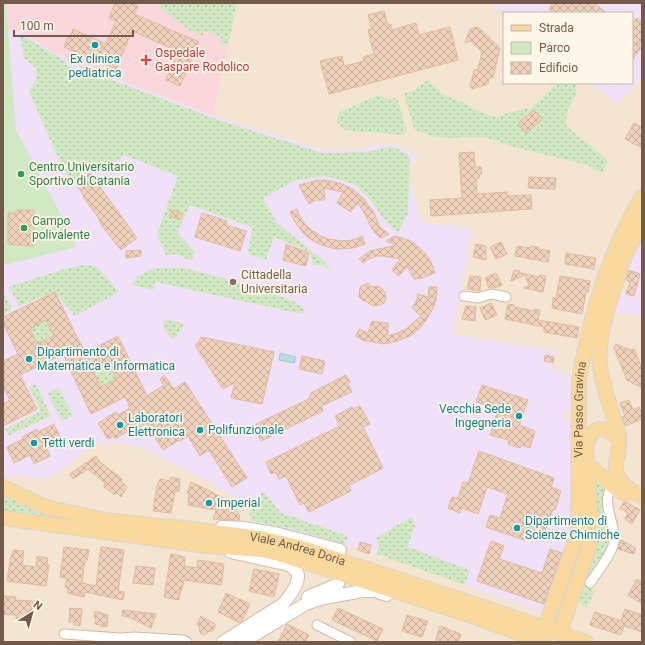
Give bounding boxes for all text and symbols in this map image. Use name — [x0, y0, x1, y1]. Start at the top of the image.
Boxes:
scale bar — [14, 12, 133, 38]
legend — [503, 12, 633, 84]
text: 100 m — [20, 19, 54, 33]
text: Strada — [539, 21, 574, 35]
marker: Ex clinica pediatrica — [90, 40, 100, 50]
text: Parco — [539, 41, 570, 55]
place label: Ospedale Gaspare Rodolico — [155, 46, 249, 74]
place label: Ex clinica pediatrica — [68, 52, 122, 80]
marker: Ospedale Gaspare Rodolico — [140, 54, 152, 66]
text: Edificio — [539, 61, 578, 75]
place label: Centro Universitario Sportivo di Catania — [29, 160, 135, 188]
marker: Centro Universitario Sportivo di Catania — [16, 169, 26, 179]
place label: Campo polivalente — [32, 214, 90, 242]
marker: Campo polivalente — [19, 223, 29, 233]
place label: Cittadella Universitaria — [241, 268, 308, 296]
marker: Cittadella Universitaria — [228, 277, 238, 287]
place label: Dipartimento di Matematica e Informatica — [37, 345, 175, 373]
marker: Dipartimento di Matematica e Informatica — [24, 354, 34, 364]
street label: Via Passo Gravina — [571, 360, 589, 458]
place label: Vecchia Sede Ingegneria — [439, 402, 511, 430]
place label: Laboratori Elettronica — [128, 411, 185, 439]
marker: Vecchia Sede Ingegneria — [514, 411, 524, 421]
marker: Laboratori Elettronica — [115, 420, 125, 430]
place label: Polifunzionale — [208, 423, 284, 437]
marker: Polifunzionale — [195, 425, 205, 435]
place label: Tetti verdi — [42, 436, 95, 450]
marker: Tetti verdi — [29, 438, 39, 448]
place label: Imperial — [217, 496, 260, 510]
marker: Imperial — [204, 498, 214, 508]
place label: Dipartimento di Scienze Chimiche — [525, 514, 620, 542]
marker: Dipartimento di Scienze Chimiche — [512, 523, 522, 533]
street label: Viale Andrea Doria — [249, 530, 347, 569]
north arrow — [12, 593, 52, 633]
text: N — [31, 598, 45, 613]

